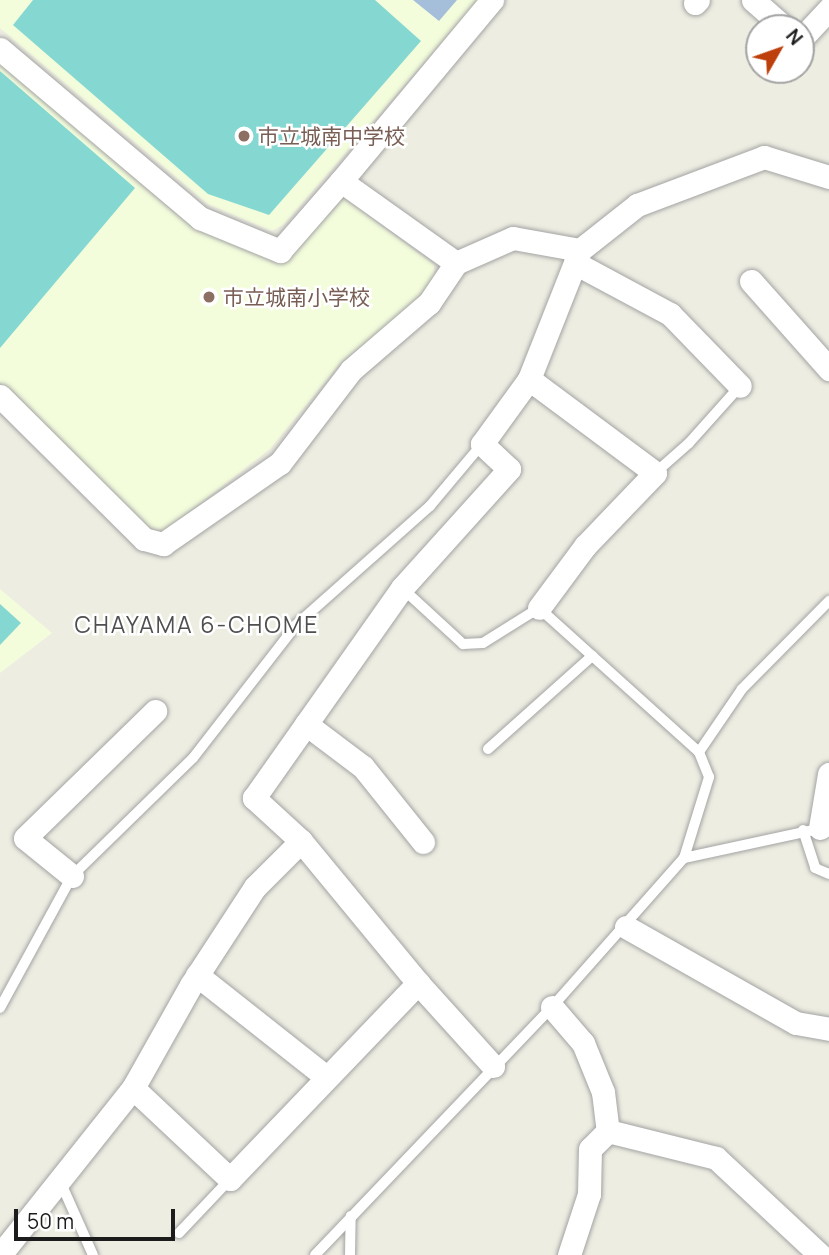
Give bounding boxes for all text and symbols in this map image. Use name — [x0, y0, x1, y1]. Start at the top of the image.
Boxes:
north arrow — [745, 14, 815, 84]
text: N — [780, 23, 809, 50]
place label: 市立城南中学校 — [258, 123, 405, 149]
marker: 市立城南中学校 — [236, 128, 252, 144]
place label: 市立城南小学校 — [223, 284, 370, 310]
marker: 市立城南小学校 — [201, 289, 217, 305]
district label: CHAYAMA 6-CHOME — [76, 610, 318, 638]
scale bar — [18, 1196, 178, 1240]
text: 50 m — [27, 1207, 74, 1235]

